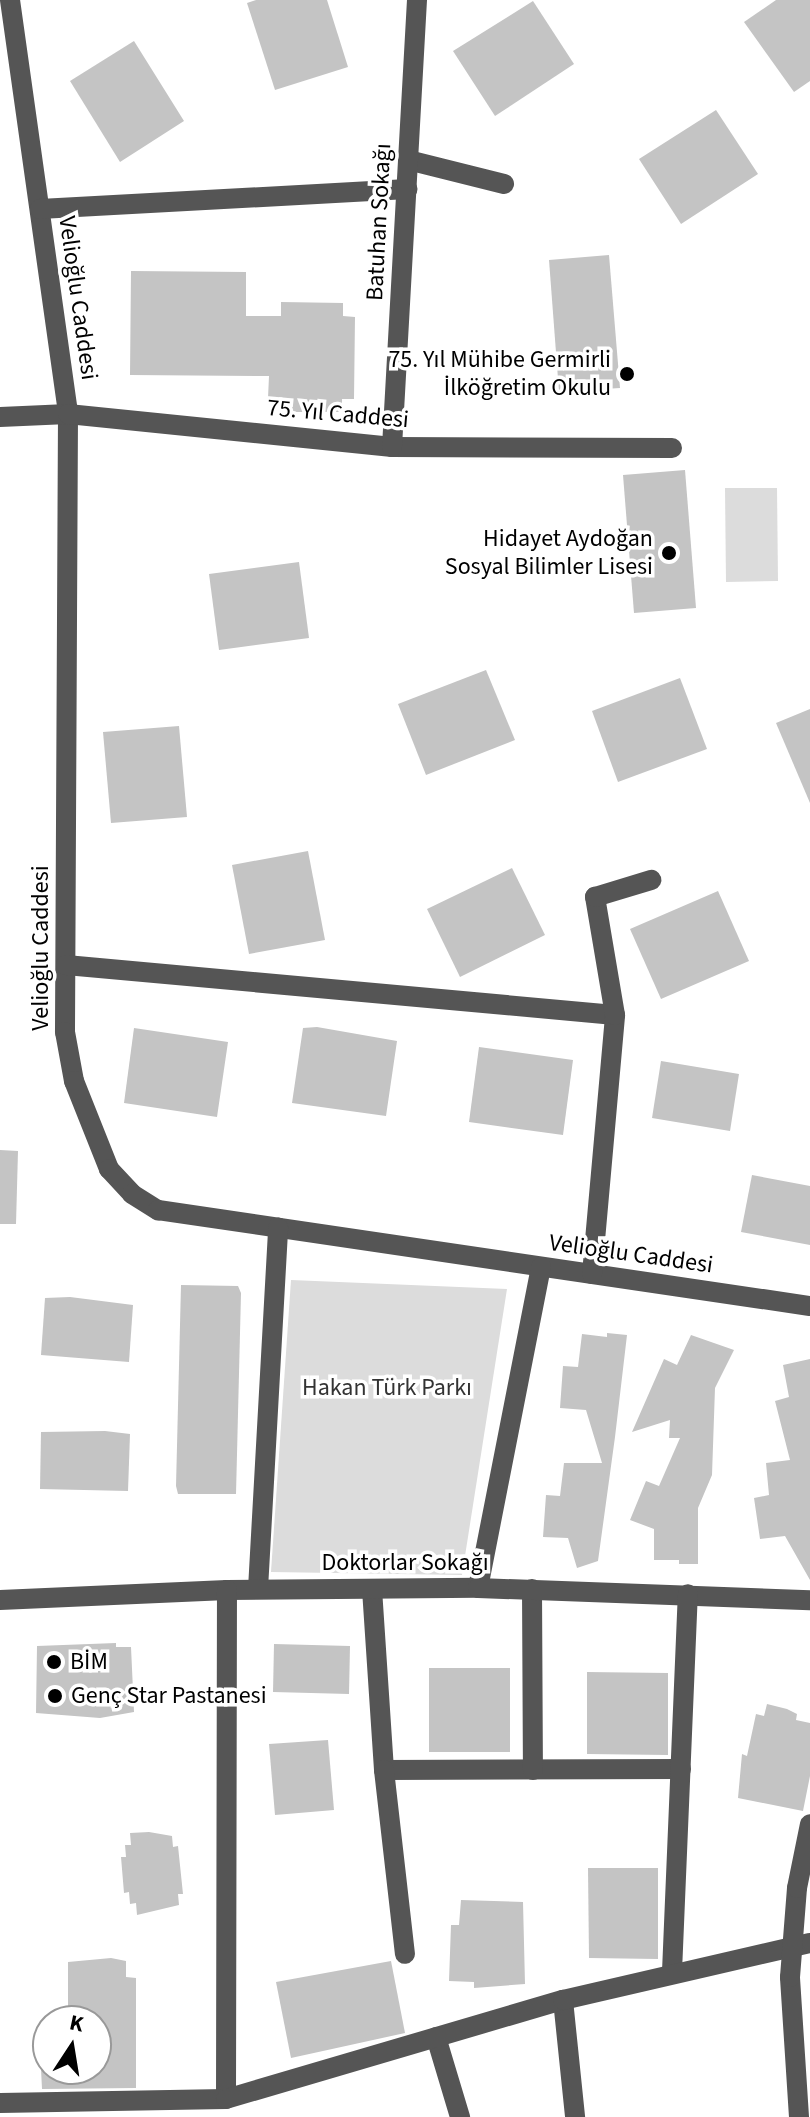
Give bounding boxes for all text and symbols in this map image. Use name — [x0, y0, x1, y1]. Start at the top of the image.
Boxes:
street label: Batuhan Sokağı — [360, 142, 398, 302]
street label: Velioğlu Caddesi — [52, 214, 104, 382]
place label: 75. Yıl Mühibe Germirli İlköğretim Okulu — [388, 346, 611, 402]
marker: 75. Yıl Mühibe Germirli İlköğretim Okulu — [618, 365, 636, 383]
street label: 75. Yıl Caddesi — [266, 393, 410, 435]
place label: Hidayet Aydoğan Sosyal Bilimler Lisesi — [445, 525, 653, 581]
marker: Hidayet Aydoğan Sosyal Bilimler Lisesi — [660, 544, 678, 562]
street label: Velioğlu Caddesi — [27, 865, 55, 1031]
street label: Velioğlu Caddesi — [547, 1228, 715, 1280]
park label: Hakan Türk Parkı — [302, 1374, 472, 1402]
street label: Doktorlar Sokağı — [321, 1549, 489, 1577]
place label: BİM — [70, 1648, 108, 1676]
marker: BİM — [45, 1653, 63, 1671]
place label: Genç Star Pastanesi — [71, 1682, 267, 1710]
marker: Genç Star Pastanesi — [46, 1687, 64, 1705]
north arrow — [32, 2005, 112, 2085]
text: K — [67, 2006, 87, 2041]

